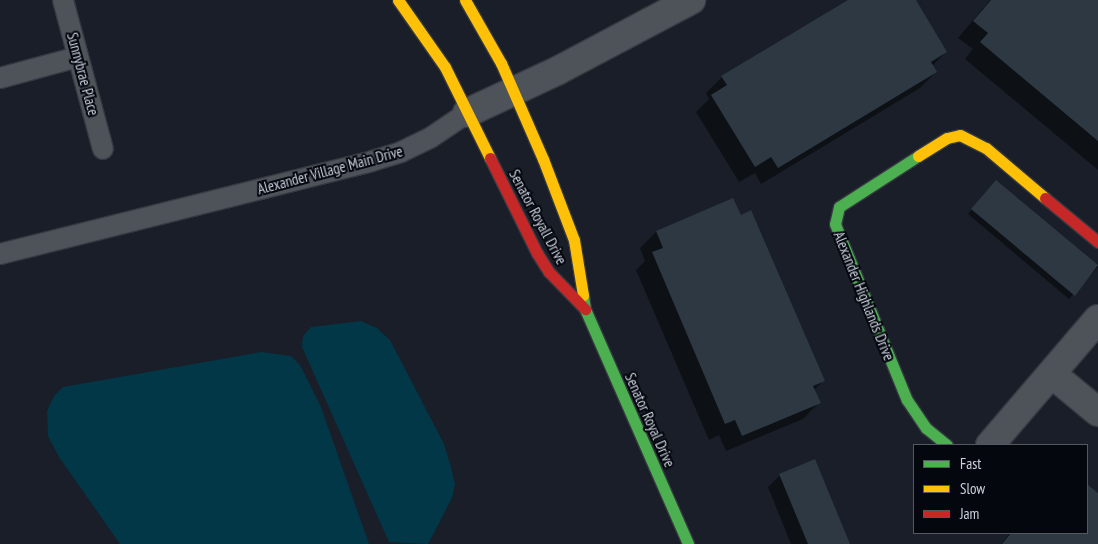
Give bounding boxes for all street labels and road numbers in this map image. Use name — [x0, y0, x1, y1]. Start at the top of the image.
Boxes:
street label: Sunnybrae Place — [63, 30, 103, 118]
street label: Alexander Village Main Drive — [255, 142, 405, 198]
street label: Senator Royall Drive — [505, 166, 571, 268]
street label: Alexander Highlands Drive — [830, 229, 898, 363]
street label: Senator Royal Drive — [621, 370, 679, 470]

